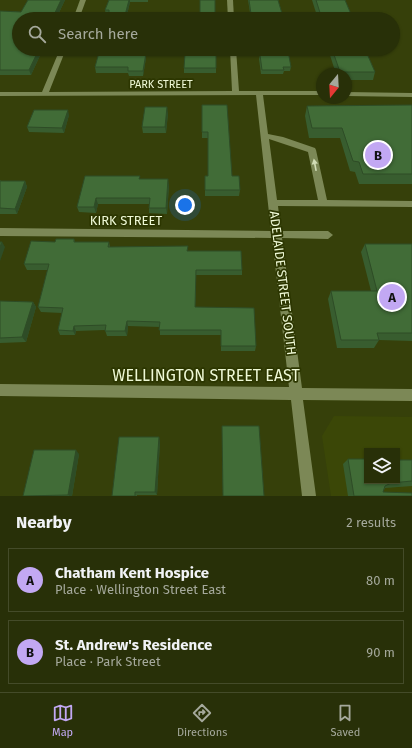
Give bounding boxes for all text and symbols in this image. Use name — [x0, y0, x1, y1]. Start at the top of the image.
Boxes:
search box — [12, 12, 400, 56]
icon: search — [26, 23, 48, 45]
text: Search here — [58, 25, 138, 43]
north arrow — [316, 68, 352, 104]
street label: PARK STREET — [129, 78, 193, 91]
pin: B — [365, 140, 391, 170]
one-way arrow — [312, 159, 318, 171]
your location — [175, 195, 195, 215]
street label: ADELAIDE STREET SOUTH — [267, 210, 299, 356]
street label: KIRK STREET — [90, 213, 163, 228]
pin: A — [379, 282, 405, 312]
street label: WELLINGTON STREET EAST — [112, 366, 300, 385]
map controls — [364, 448, 400, 484]
button: layers — [364, 448, 400, 484]
text: Nearby — [16, 512, 71, 533]
text: 2 results — [346, 515, 396, 530]
text: Chatham Kent Hospice — [55, 564, 209, 582]
text: A — [26, 573, 34, 588]
text: 80 m — [366, 573, 395, 588]
text: Place · Wellington Street East — [55, 582, 226, 597]
text: St. Andrew's Residence — [55, 636, 212, 654]
text: B — [26, 645, 34, 660]
text: 90 m — [366, 645, 395, 660]
text: Place · Park Street — [55, 654, 161, 669]
tab: Map — [52, 702, 74, 739]
tab: Directions — [177, 702, 227, 739]
tab: Saved — [331, 702, 360, 739]

